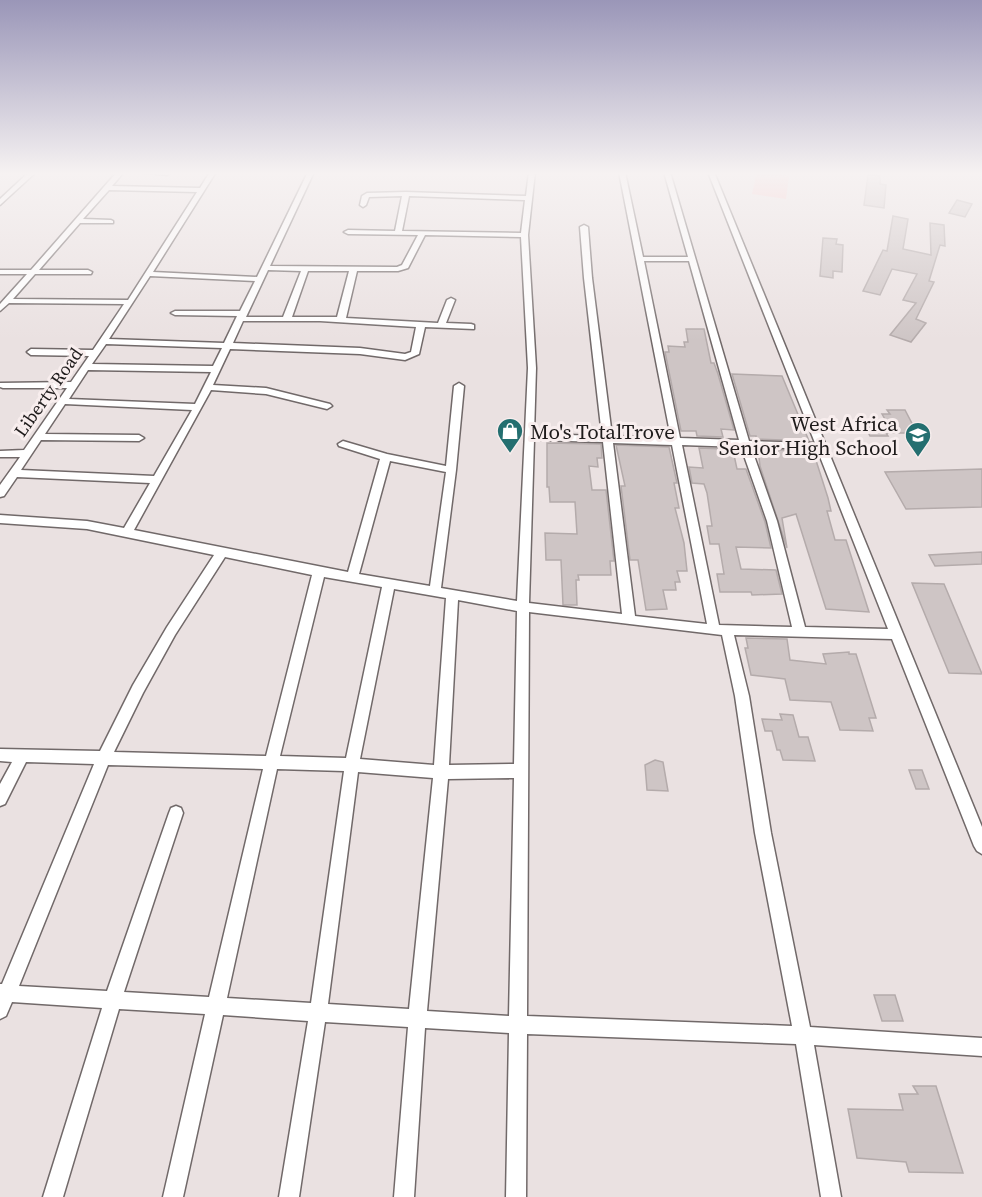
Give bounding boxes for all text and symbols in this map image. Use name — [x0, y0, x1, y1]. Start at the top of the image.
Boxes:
street label: Liberty Road — [8, 342, 88, 442]
place label: West Africa Senior High School — [719, 409, 898, 462]
shop icon: Mo's TotalTrove — [495, 416, 525, 454]
place label: Mo's TotalTrove — [530, 417, 675, 446]
school or university icon: West Africa Senior High School — [903, 420, 933, 458]

